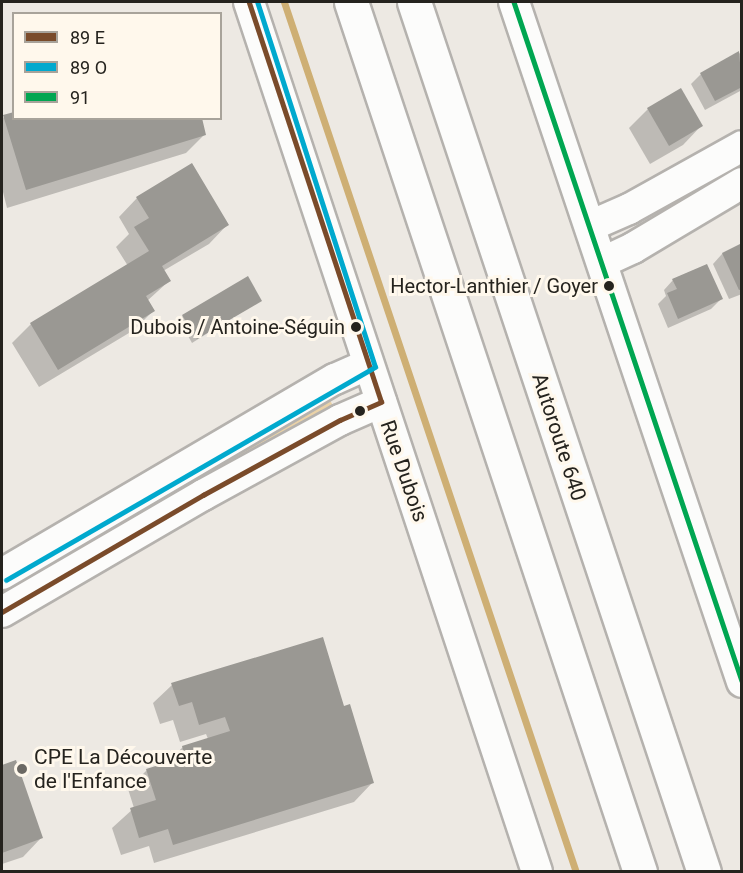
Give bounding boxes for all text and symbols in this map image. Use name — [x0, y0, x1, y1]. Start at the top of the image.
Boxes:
legend — [12, 12, 222, 120]
text: 89 E — [70, 27, 105, 48]
text: 89 O — [70, 57, 107, 78]
text: 91 — [70, 87, 90, 108]
place label: Hector-Lanthier / Goyer — [390, 274, 598, 298]
marker: Hector-Lanthier / Goyer — [603, 280, 615, 292]
place label: Dubois / Antoine-Séguin — [130, 315, 345, 339]
marker: Dubois / Antoine-Séguin — [350, 321, 362, 333]
street label: Autoroute 640 — [526, 370, 592, 504]
unlabelled marker — [354, 405, 366, 417]
street label: Rue Dubois — [375, 417, 433, 525]
place label: CPE La Découverte de l'Enfance — [34, 744, 212, 794]
marker: CPE La Découverte de l'Enfance — [15, 762, 29, 776]

